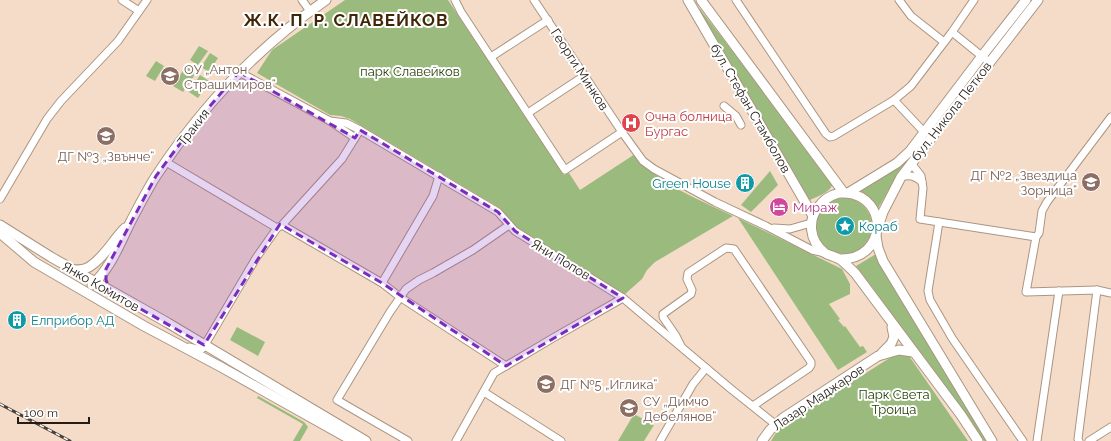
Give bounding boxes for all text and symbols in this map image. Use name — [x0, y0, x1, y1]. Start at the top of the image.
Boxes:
district label: Ж.К. П. Р. СЛАВЕЙКОВ — [244, 10, 448, 30]
street label: Георги Минков — [548, 26, 612, 113]
street label: бул. Стефан Стамболов — [707, 41, 794, 176]
street label: бул. Никола Петков — [908, 59, 995, 164]
place label: ОУ „Антон Страшимиров“ — [184, 62, 276, 92]
park label: парк Славейков — [360, 64, 460, 79]
school or university icon: ОУ „Антон Страшимиров“ — [159, 65, 181, 87]
street label: Тракия — [174, 106, 213, 149]
place label: Oчна болница Бургас — [645, 109, 732, 139]
hospital icon: Oчна болница Бургас — [620, 112, 642, 134]
school or university icon: ДГ №3 „Звънче“ — [95, 125, 117, 147]
place label: ДГ №3 „Звънче“ — [58, 149, 154, 164]
place label: ДГ №2 „Звездица Зорница“ — [970, 168, 1077, 198]
school or university icon: ДГ №2 „Звездица Зорница“ — [1080, 171, 1102, 193]
building icon: Green House — [734, 172, 756, 194]
place label: Green House — [652, 176, 731, 191]
hotel icon: Мираж — [768, 196, 790, 218]
place label: Мираж — [793, 200, 838, 215]
place icon: Кораб — [834, 215, 856, 237]
place label: Кораб — [859, 219, 898, 234]
street label: Яни Попов — [529, 236, 593, 283]
street label: Янко Комитов — [59, 258, 142, 315]
building icon: Елприбор АД — [6, 309, 28, 331]
place label: Елприбор АД — [31, 313, 115, 328]
street label: Лазар Маджаров — [770, 361, 867, 434]
school or university icon: ДГ №5 „Иглика“ — [535, 373, 557, 395]
place label: ДГ №5 „Иглика“ — [560, 377, 657, 392]
park label: Парк Света Троица — [858, 387, 930, 417]
place label: СУ „Димчо Дебелянов“ — [643, 394, 716, 424]
school or university icon: СУ „Димчо Дебелянов“ — [618, 397, 640, 419]
scale bar — [18, 399, 89, 425]
text: 100 m — [24, 406, 58, 420]

